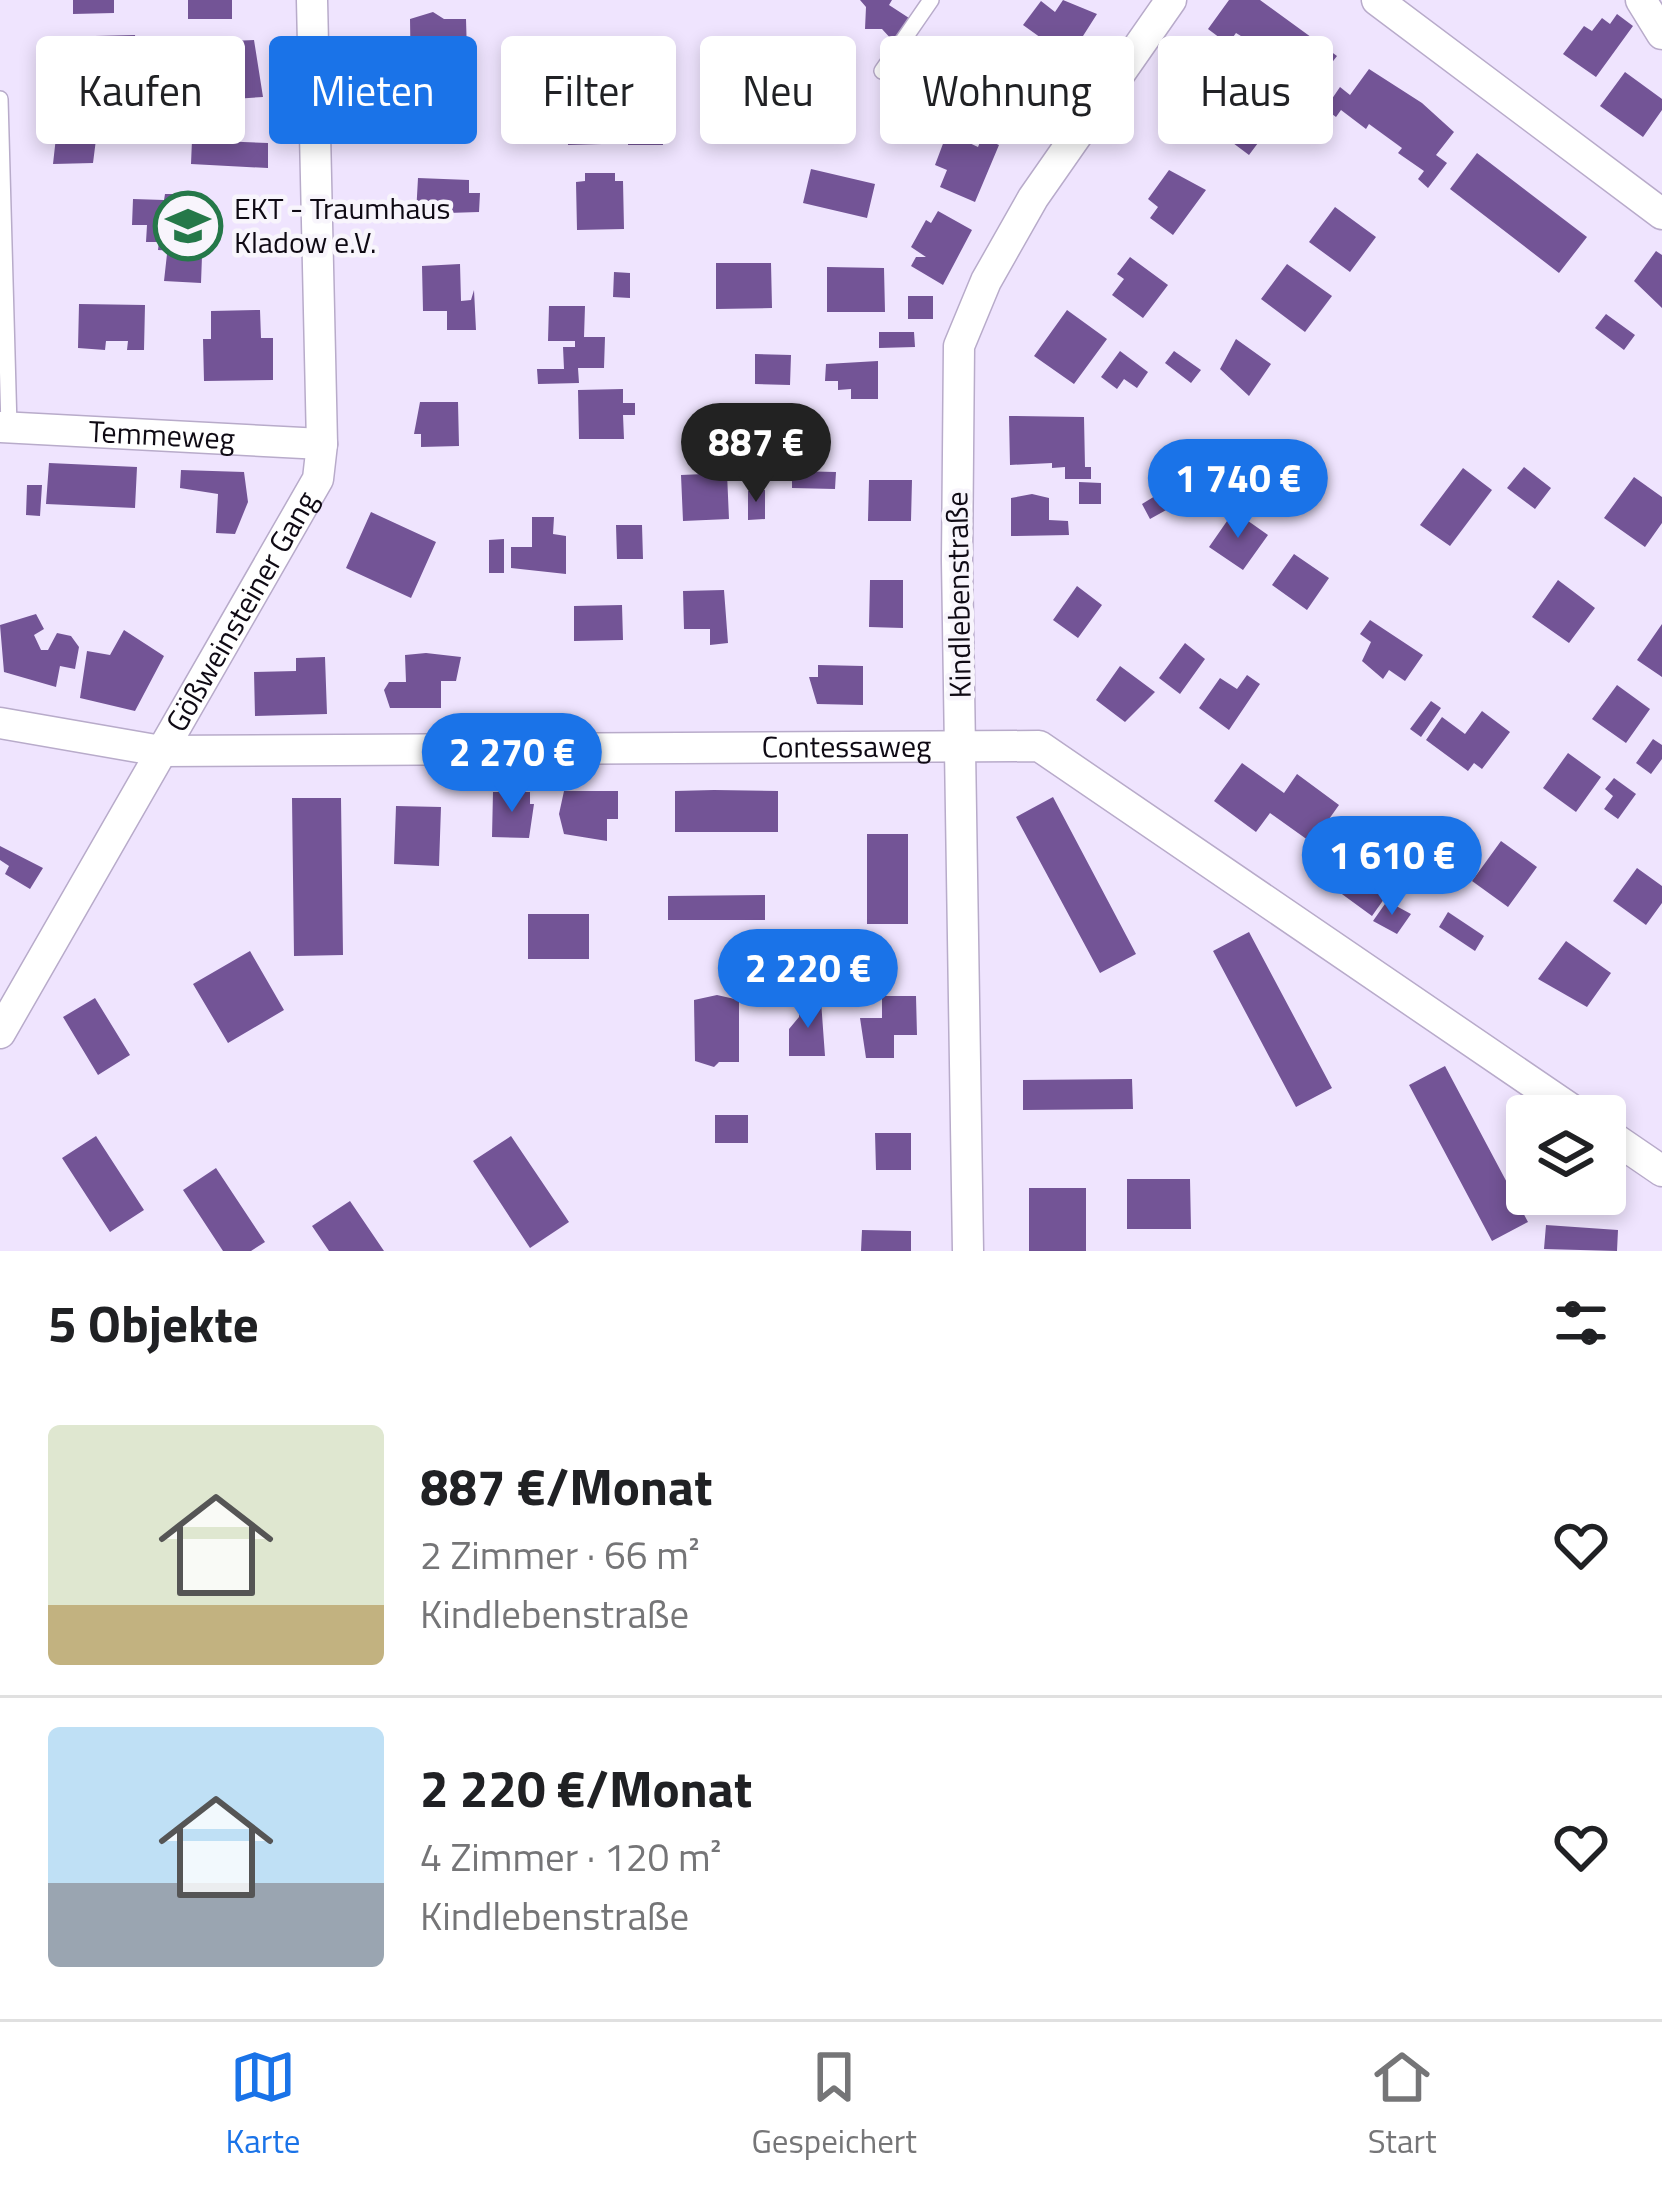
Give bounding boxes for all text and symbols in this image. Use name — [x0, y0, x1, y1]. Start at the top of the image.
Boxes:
chip: Kaufen — [36, 36, 245, 144]
chip: Mieten — [269, 36, 477, 144]
chip: Filter — [501, 36, 676, 144]
chip: Neu — [700, 36, 856, 144]
chip: Wohnung — [880, 36, 1134, 144]
chip: Haus — [1158, 36, 1333, 144]
place label: EKT - Traumhaus Kladow e.V. — [234, 185, 450, 265]
school or university icon: EKT - Traumhaus Kladow e.V. — [153, 191, 223, 261]
pin: 887 € — [672, 403, 840, 505]
street label: Temmeweg — [87, 408, 236, 461]
text: 887 € — [708, 412, 804, 471]
pin: 1 740 € — [1127, 439, 1349, 541]
text: 1 740 € — [1175, 448, 1301, 507]
street label: Gößweinsteiner Gang — [154, 482, 329, 740]
street label: Kindlebenstraße — [933, 491, 983, 699]
pin: 2 270 € — [401, 713, 623, 815]
text: 2 270 € — [449, 722, 575, 781]
street label: Contessaweg — [762, 723, 932, 770]
pin: 1 610 € — [1281, 816, 1503, 918]
text: 1 610 € — [1329, 825, 1455, 884]
pin: 2 220 € — [697, 929, 919, 1031]
text: 2 220 € — [745, 938, 871, 997]
map controls — [1506, 1095, 1626, 1215]
button: layers — [1506, 1095, 1626, 1215]
text: 5 Objekte — [48, 1284, 259, 1362]
icon: filters — [1548, 1290, 1614, 1356]
text: 887 €/Monat — [420, 1447, 713, 1525]
icon: home — [144, 1473, 288, 1617]
icon: heart — [1548, 1512, 1614, 1578]
text: 2 Zimmer · 66 m² — [420, 1525, 700, 1584]
text: Kindlebenstraße — [420, 1584, 689, 1643]
text: 2 220 €/Monat — [420, 1749, 752, 1827]
icon: home — [144, 1775, 288, 1919]
icon: heart — [1548, 1814, 1614, 1880]
text: 4 Zimmer · 120 m² — [420, 1827, 722, 1886]
text: Kindlebenstraße — [420, 1886, 689, 1945]
tab: Karte — [225, 2044, 300, 2166]
tab: Gespeichert — [751, 2044, 917, 2166]
tab: Start — [1368, 2044, 1436, 2166]

